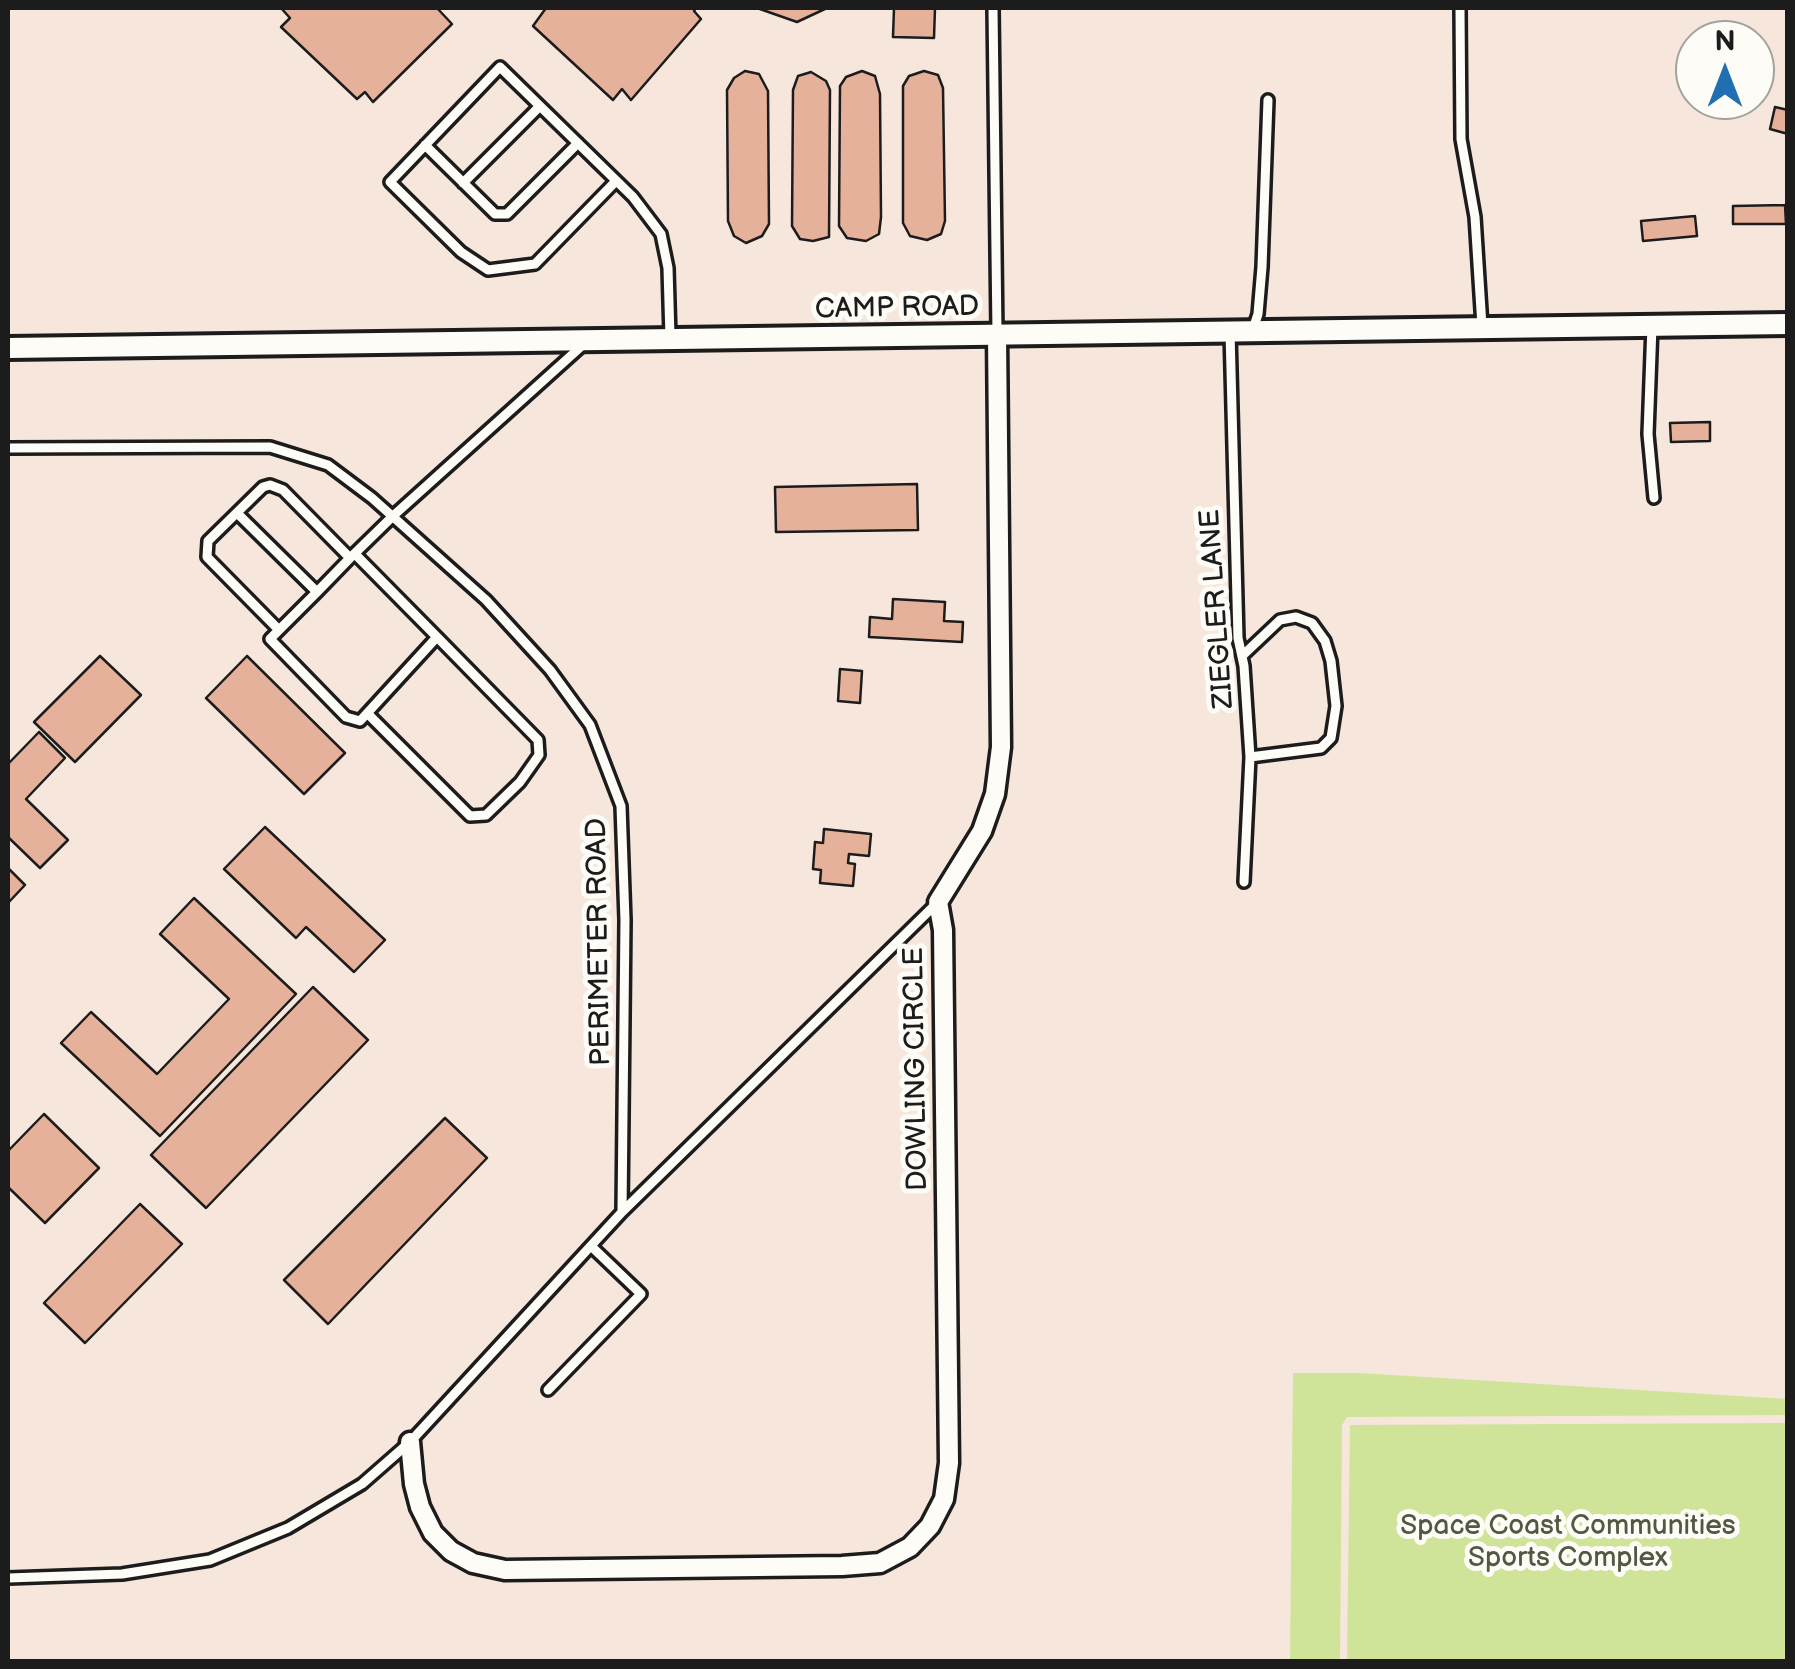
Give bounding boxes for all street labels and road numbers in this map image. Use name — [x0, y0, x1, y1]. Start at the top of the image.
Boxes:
street label: CAMP ROAD — [815, 291, 979, 327]
street label: ZIEGLER LANE — [1194, 508, 1242, 710]
street label: PERIMETER ROAD — [581, 818, 619, 1066]
street label: DOWLING CIRCLE — [898, 947, 936, 1191]

